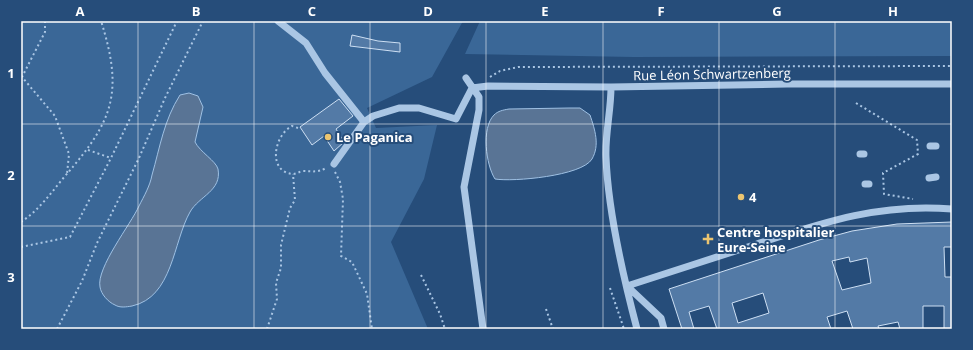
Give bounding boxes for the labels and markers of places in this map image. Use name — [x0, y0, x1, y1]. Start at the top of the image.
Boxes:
place label: Le Paganica — [336, 128, 413, 146]
marker: Le Paganica — [323, 132, 333, 142]
place label: 4 — [749, 188, 757, 206]
marker: 4 — [736, 192, 746, 202]
place label: Centre hospitalier Eure-Seine — [717, 223, 834, 256]
marker: Centre hospitalier Eure-Seine — [702, 233, 714, 245]

